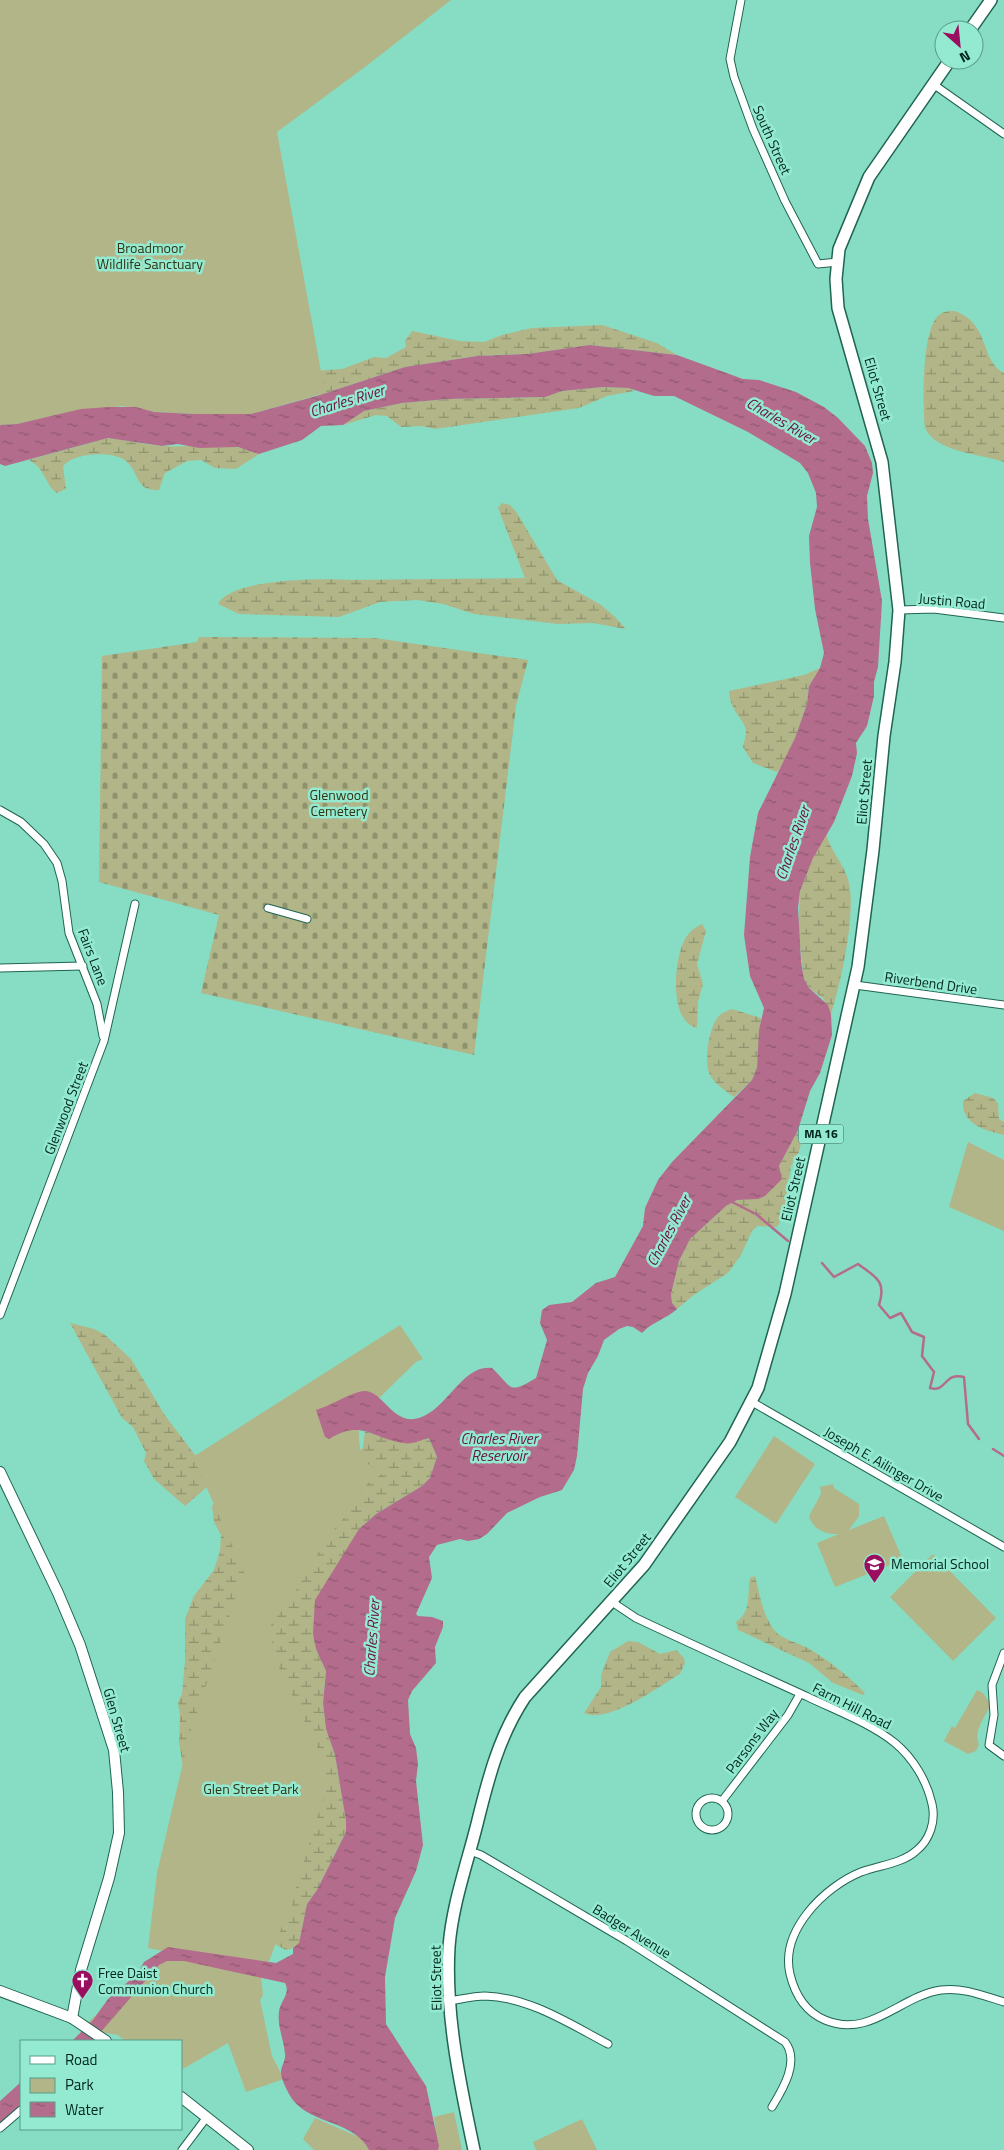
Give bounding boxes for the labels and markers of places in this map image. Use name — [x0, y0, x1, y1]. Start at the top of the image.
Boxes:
school or university icon: Memorial School — [863, 1552, 887, 1583]
place label: Memorial School — [891, 1553, 989, 1574]
place label: Free Daist Communion Church — [98, 1962, 213, 1999]
church icon: Free Daist Communion Church — [70, 1969, 94, 2000]

